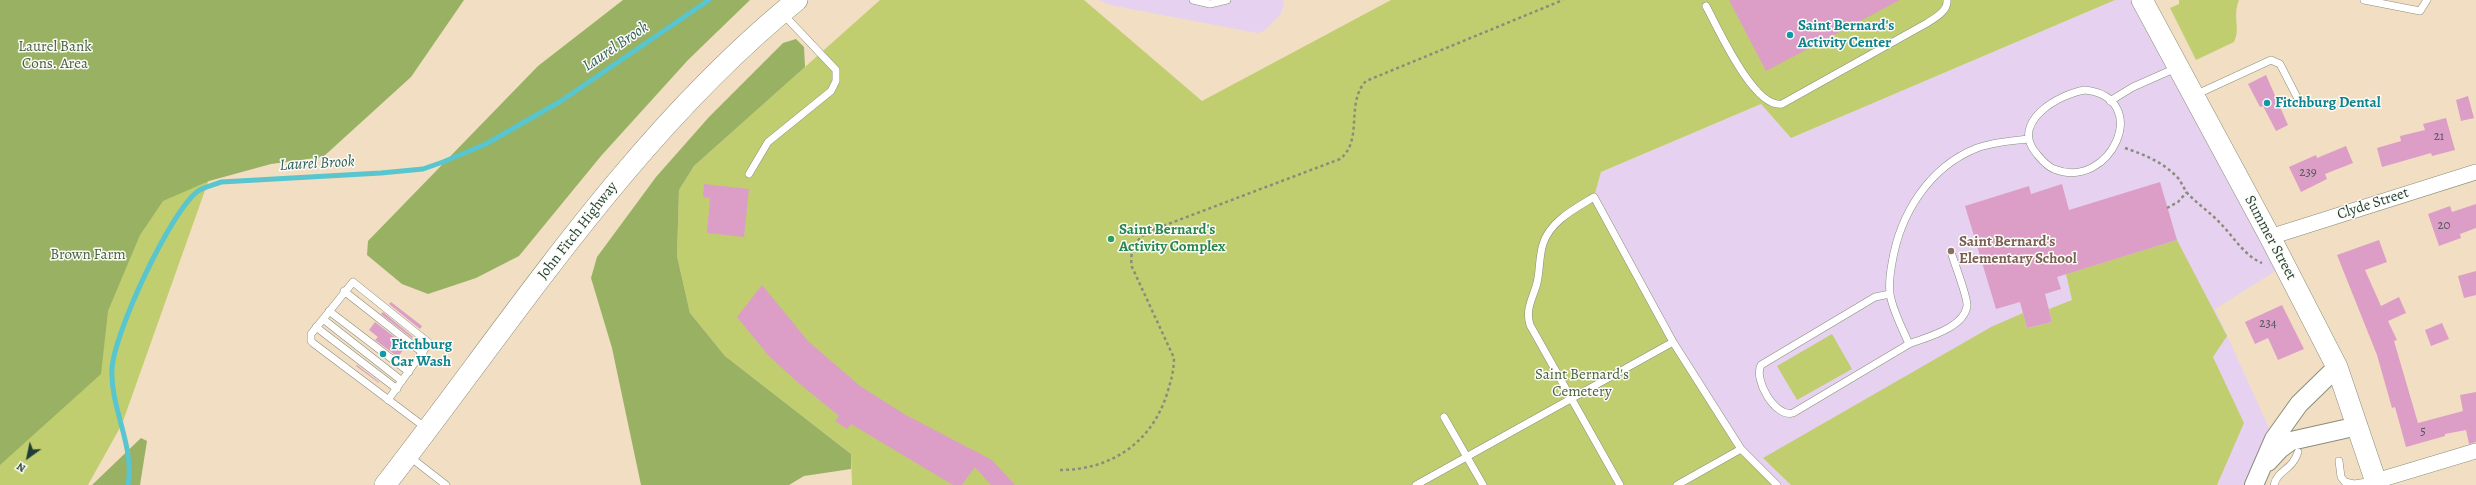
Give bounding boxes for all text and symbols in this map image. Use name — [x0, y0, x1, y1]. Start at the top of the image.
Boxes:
place label: Saint Bernard's Activity Center — [1798, 17, 1894, 52]
water label: Laurel Brook — [579, 18, 653, 76]
marker: Saint Bernard's Activity Center — [1785, 30, 1795, 40]
park label: Laurel Bank Cons. Area — [18, 38, 92, 73]
place label: Fitchburg Dental — [2275, 94, 2381, 112]
marker: Fitchburg Dental — [2262, 98, 2272, 108]
house number: 21 — [2434, 129, 2444, 145]
water label: Laurel Brook — [279, 152, 355, 176]
house number: 239 — [2299, 165, 2317, 181]
street label: John Fitch Highway — [534, 178, 622, 284]
street label: Clyde Street — [2335, 184, 2411, 224]
street label: Summer Street — [2240, 193, 2300, 283]
house number: 20 — [2437, 218, 2451, 234]
place label: Saint Bernard's Activity Complex — [1119, 221, 1225, 256]
place label: Saint Bernard's Elementary School — [1959, 233, 2077, 268]
marker: Saint Bernard's Activity Complex — [1106, 234, 1116, 244]
park label: Brown Farm — [50, 246, 126, 264]
marker: Saint Bernard's Elementary School — [1946, 246, 1956, 256]
house number: 234 — [2259, 316, 2277, 332]
place label: Fitchburg Car Wash — [391, 336, 452, 371]
marker: Fitchburg Car Wash — [378, 349, 388, 359]
park label: Saint Bernard's Cemetery — [1535, 366, 1629, 401]
house number: 5 — [2420, 424, 2426, 440]
north arrow — [8, 437, 48, 477]
text: N — [14, 459, 29, 476]

